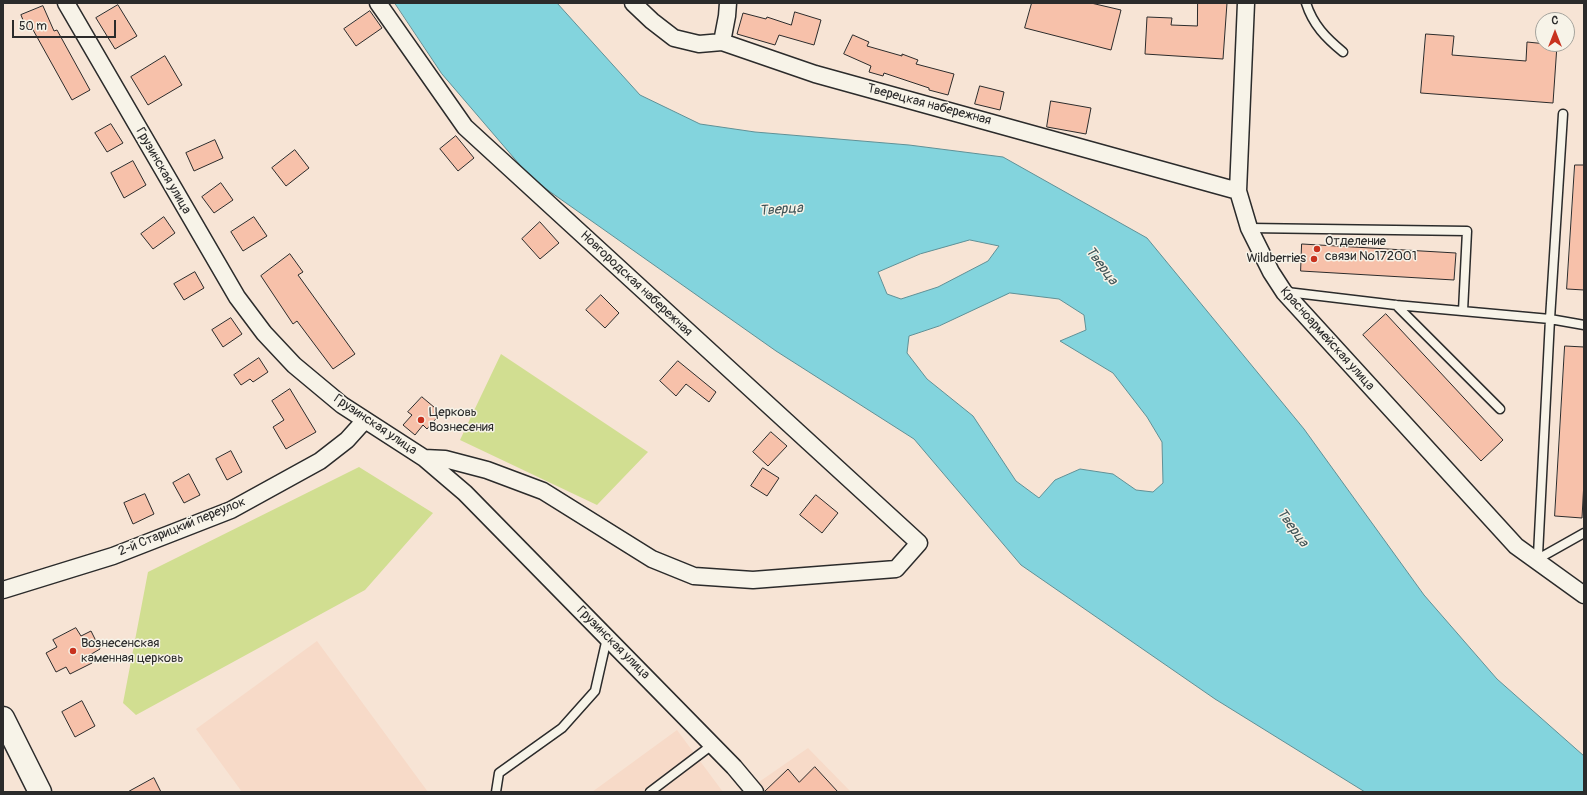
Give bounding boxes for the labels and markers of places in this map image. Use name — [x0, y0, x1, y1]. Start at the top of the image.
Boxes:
place label: Отделение связи №172001 — [1325, 234, 1417, 265]
marker: Отделение связи №172001 — [1312, 244, 1322, 254]
place label: Wildberries — [1247, 251, 1306, 267]
marker: Wildberries — [1309, 254, 1319, 264]
place label: Церковь Вознесения — [429, 405, 494, 436]
marker: Церковь Вознесения — [416, 415, 426, 425]
place label: Вознесенская каменная церковь — [81, 636, 183, 667]
marker: Вознесенская каменная церковь — [68, 646, 78, 656]

